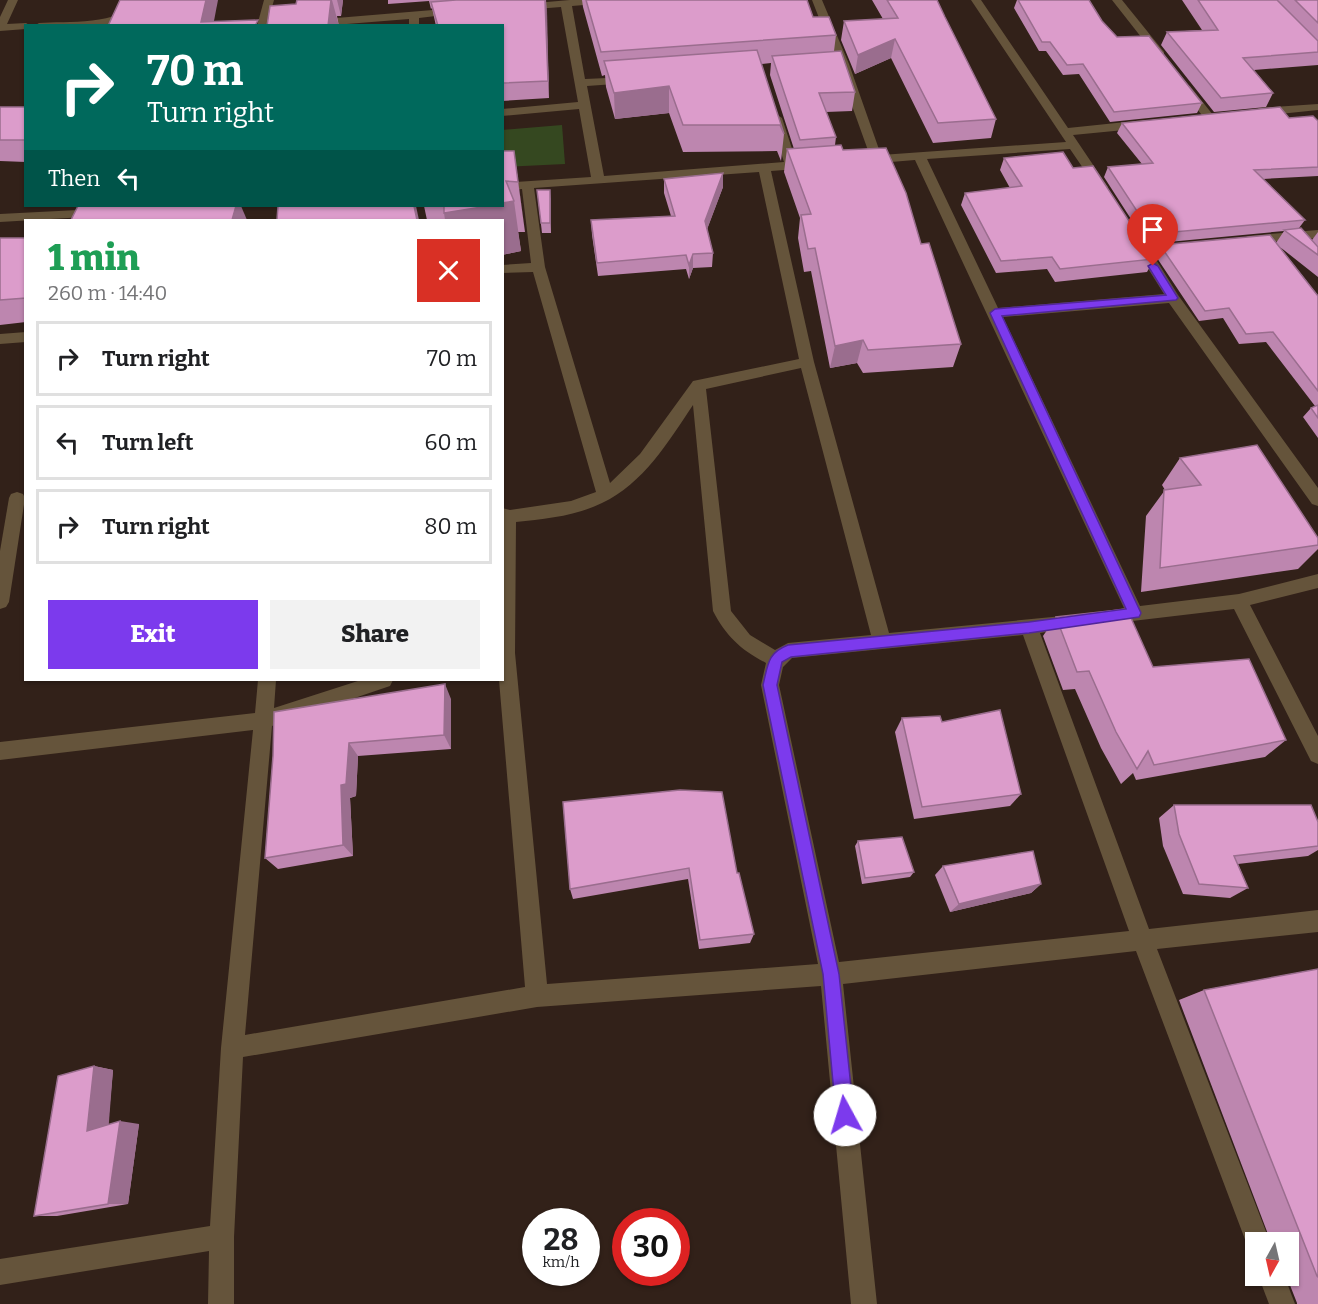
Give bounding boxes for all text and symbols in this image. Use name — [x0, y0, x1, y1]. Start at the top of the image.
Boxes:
text: 70 m — [147, 46, 243, 96]
icon: right — [48, 48, 126, 126]
text: Turn right — [147, 97, 274, 129]
icon: left — [112, 162, 145, 195]
text: Then — [48, 165, 100, 192]
pin — [1127, 204, 1178, 266]
icon: arrive — [1136, 213, 1169, 246]
text: 1 min — [48, 236, 140, 280]
button: close — [417, 239, 480, 302]
text: 260 m · 14:40 — [48, 281, 167, 305]
icon: right — [51, 342, 84, 375]
text: Turn right — [102, 345, 210, 372]
text: 70 m — [427, 345, 477, 372]
icon: left — [51, 426, 84, 459]
text: Turn left — [102, 429, 194, 456]
text: 60 m — [425, 429, 477, 456]
icon: right — [51, 510, 84, 543]
text: Turn right — [102, 513, 210, 540]
text: 80 m — [424, 513, 477, 540]
button: Exit — [48, 600, 258, 669]
button: Share — [270, 600, 480, 669]
position arrow — [813, 1083, 877, 1147]
speed limit sign: 30 — [612, 1208, 690, 1286]
text: 28 — [544, 1222, 578, 1258]
north arrow — [1245, 1232, 1299, 1286]
map controls — [1245, 1232, 1299, 1286]
text: km/h — [542, 1253, 580, 1271]

